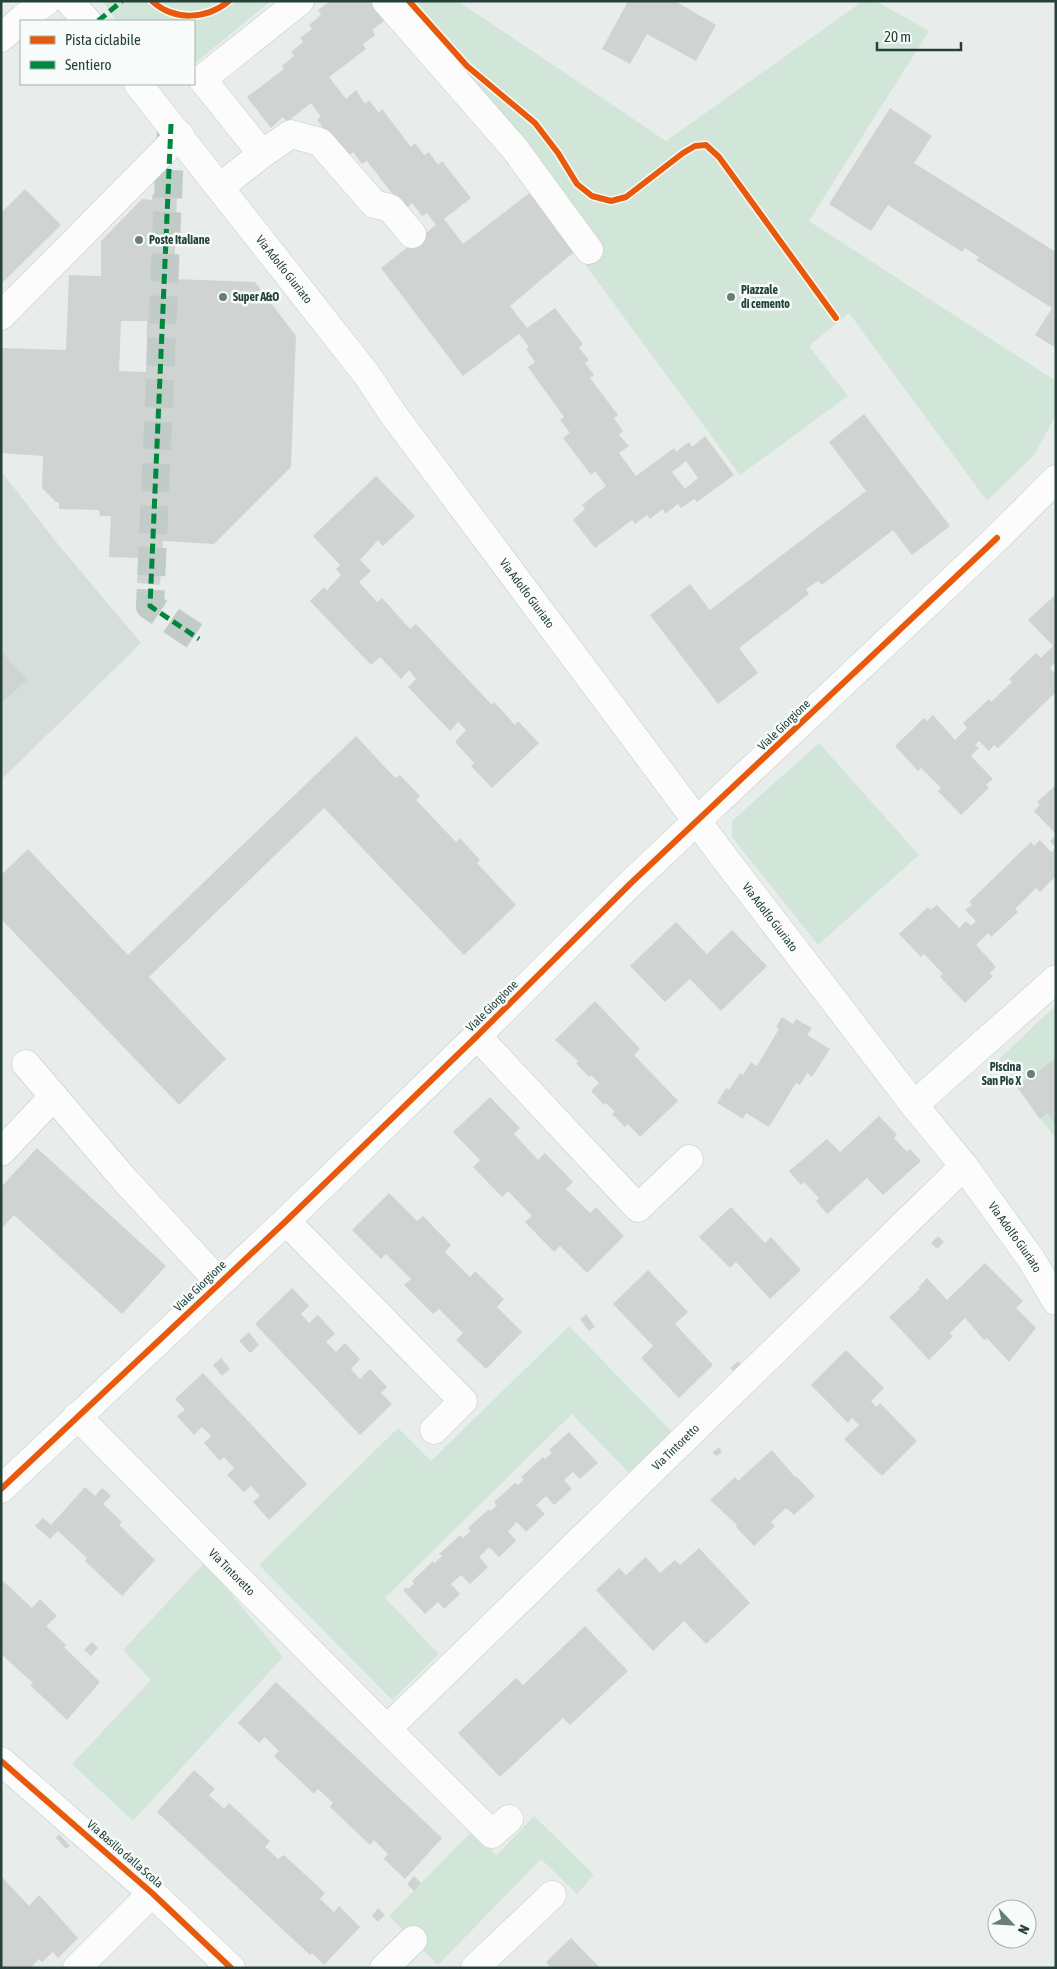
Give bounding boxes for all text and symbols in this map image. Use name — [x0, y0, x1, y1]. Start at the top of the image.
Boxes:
legend — [20, 20, 195, 85]
scale bar — [877, 20, 961, 52]
text: 20 m — [884, 28, 911, 45]
text: Pista ciclabile — [65, 31, 141, 48]
text: Sentiero — [65, 56, 111, 73]
place label: Poste Italiane — [149, 233, 211, 247]
street label: Via Adolfo Giuriato — [253, 233, 315, 307]
marker: Poste Italiane — [133, 234, 145, 246]
place label: Piazzale di cemento — [741, 283, 790, 311]
place label: Super A&O — [233, 290, 279, 304]
marker: Super A&O — [217, 291, 229, 303]
marker: Piazzale di cemento — [725, 291, 737, 303]
street label: Via Adolfo Giuriato — [497, 556, 557, 631]
street label: Viale Giorgione — [755, 697, 813, 753]
street label: Via Adolfo Giuriato — [739, 880, 801, 955]
street label: Viale Giorgione — [463, 977, 521, 1035]
place label: Piscina San Pio X — [982, 1060, 1022, 1088]
marker: Piscina San Pio X — [1025, 1068, 1037, 1080]
street label: Via Adolfo Giuriato — [985, 1199, 1045, 1275]
street label: Viale Giorgione — [171, 1258, 229, 1314]
street label: Via Tintoretto — [649, 1421, 702, 1473]
street label: Via Tintoretto — [206, 1546, 258, 1599]
street label: Via Basilio dalla Scola — [84, 1817, 166, 1891]
north arrow — [987, 1899, 1037, 1949]
text: N — [1015, 1922, 1033, 1937]

